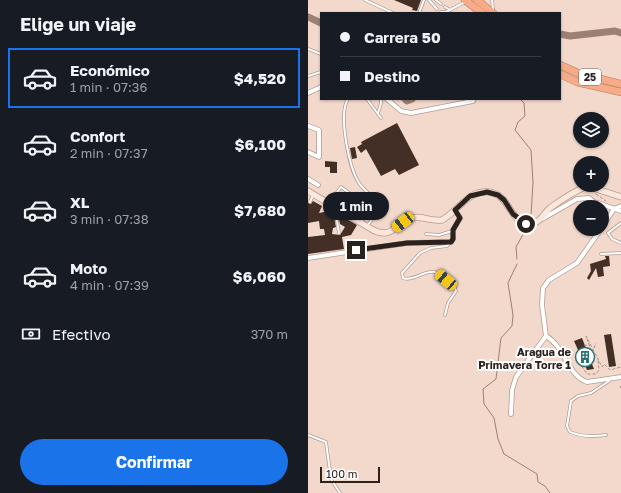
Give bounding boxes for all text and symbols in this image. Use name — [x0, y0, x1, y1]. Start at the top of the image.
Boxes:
text: Elige un viaje — [20, 13, 136, 35]
text: Carrera 50 — [364, 28, 441, 46]
icon: car — [22, 60, 58, 96]
text: Económico — [70, 61, 150, 79]
text: Destino — [364, 67, 420, 85]
text: $4,520 — [234, 69, 286, 87]
road number: 25 — [579, 69, 601, 85]
text: 1 min · 07:36 — [70, 79, 147, 95]
map controls — [573, 112, 609, 236]
button: layers — [573, 112, 609, 148]
icon: car — [22, 126, 58, 162]
text: Confort — [70, 127, 125, 145]
text: $6,100 — [234, 135, 286, 153]
text: 2 min · 07:37 — [70, 145, 148, 161]
button: + — [573, 156, 609, 192]
icon: car — [22, 192, 58, 228]
callout: 1 min — [323, 192, 389, 220]
text: XL — [70, 193, 89, 211]
text: 1 min — [340, 198, 372, 214]
button: − — [573, 200, 609, 236]
text: $7,680 — [234, 201, 286, 219]
car — [390, 210, 416, 234]
text: 3 min · 07:38 — [70, 211, 149, 227]
route start — [517, 215, 535, 233]
route end — [347, 241, 365, 259]
icon: car — [22, 258, 58, 294]
text: Moto — [70, 259, 107, 277]
text: $6,060 — [233, 267, 286, 285]
car — [433, 268, 459, 292]
text: 4 min · 07:39 — [70, 277, 149, 293]
icon: cash — [20, 323, 42, 345]
text: Efectivo — [52, 325, 110, 343]
text: 370 m — [251, 326, 288, 342]
place label: Aragua de Primavera Torre 1 — [478, 345, 572, 371]
building icon: Aragua de Primavera Torre 1 — [574, 346, 596, 368]
button: Confirmar — [20, 439, 288, 485]
scale bar — [320, 465, 380, 484]
text: 100 m — [326, 467, 357, 480]

